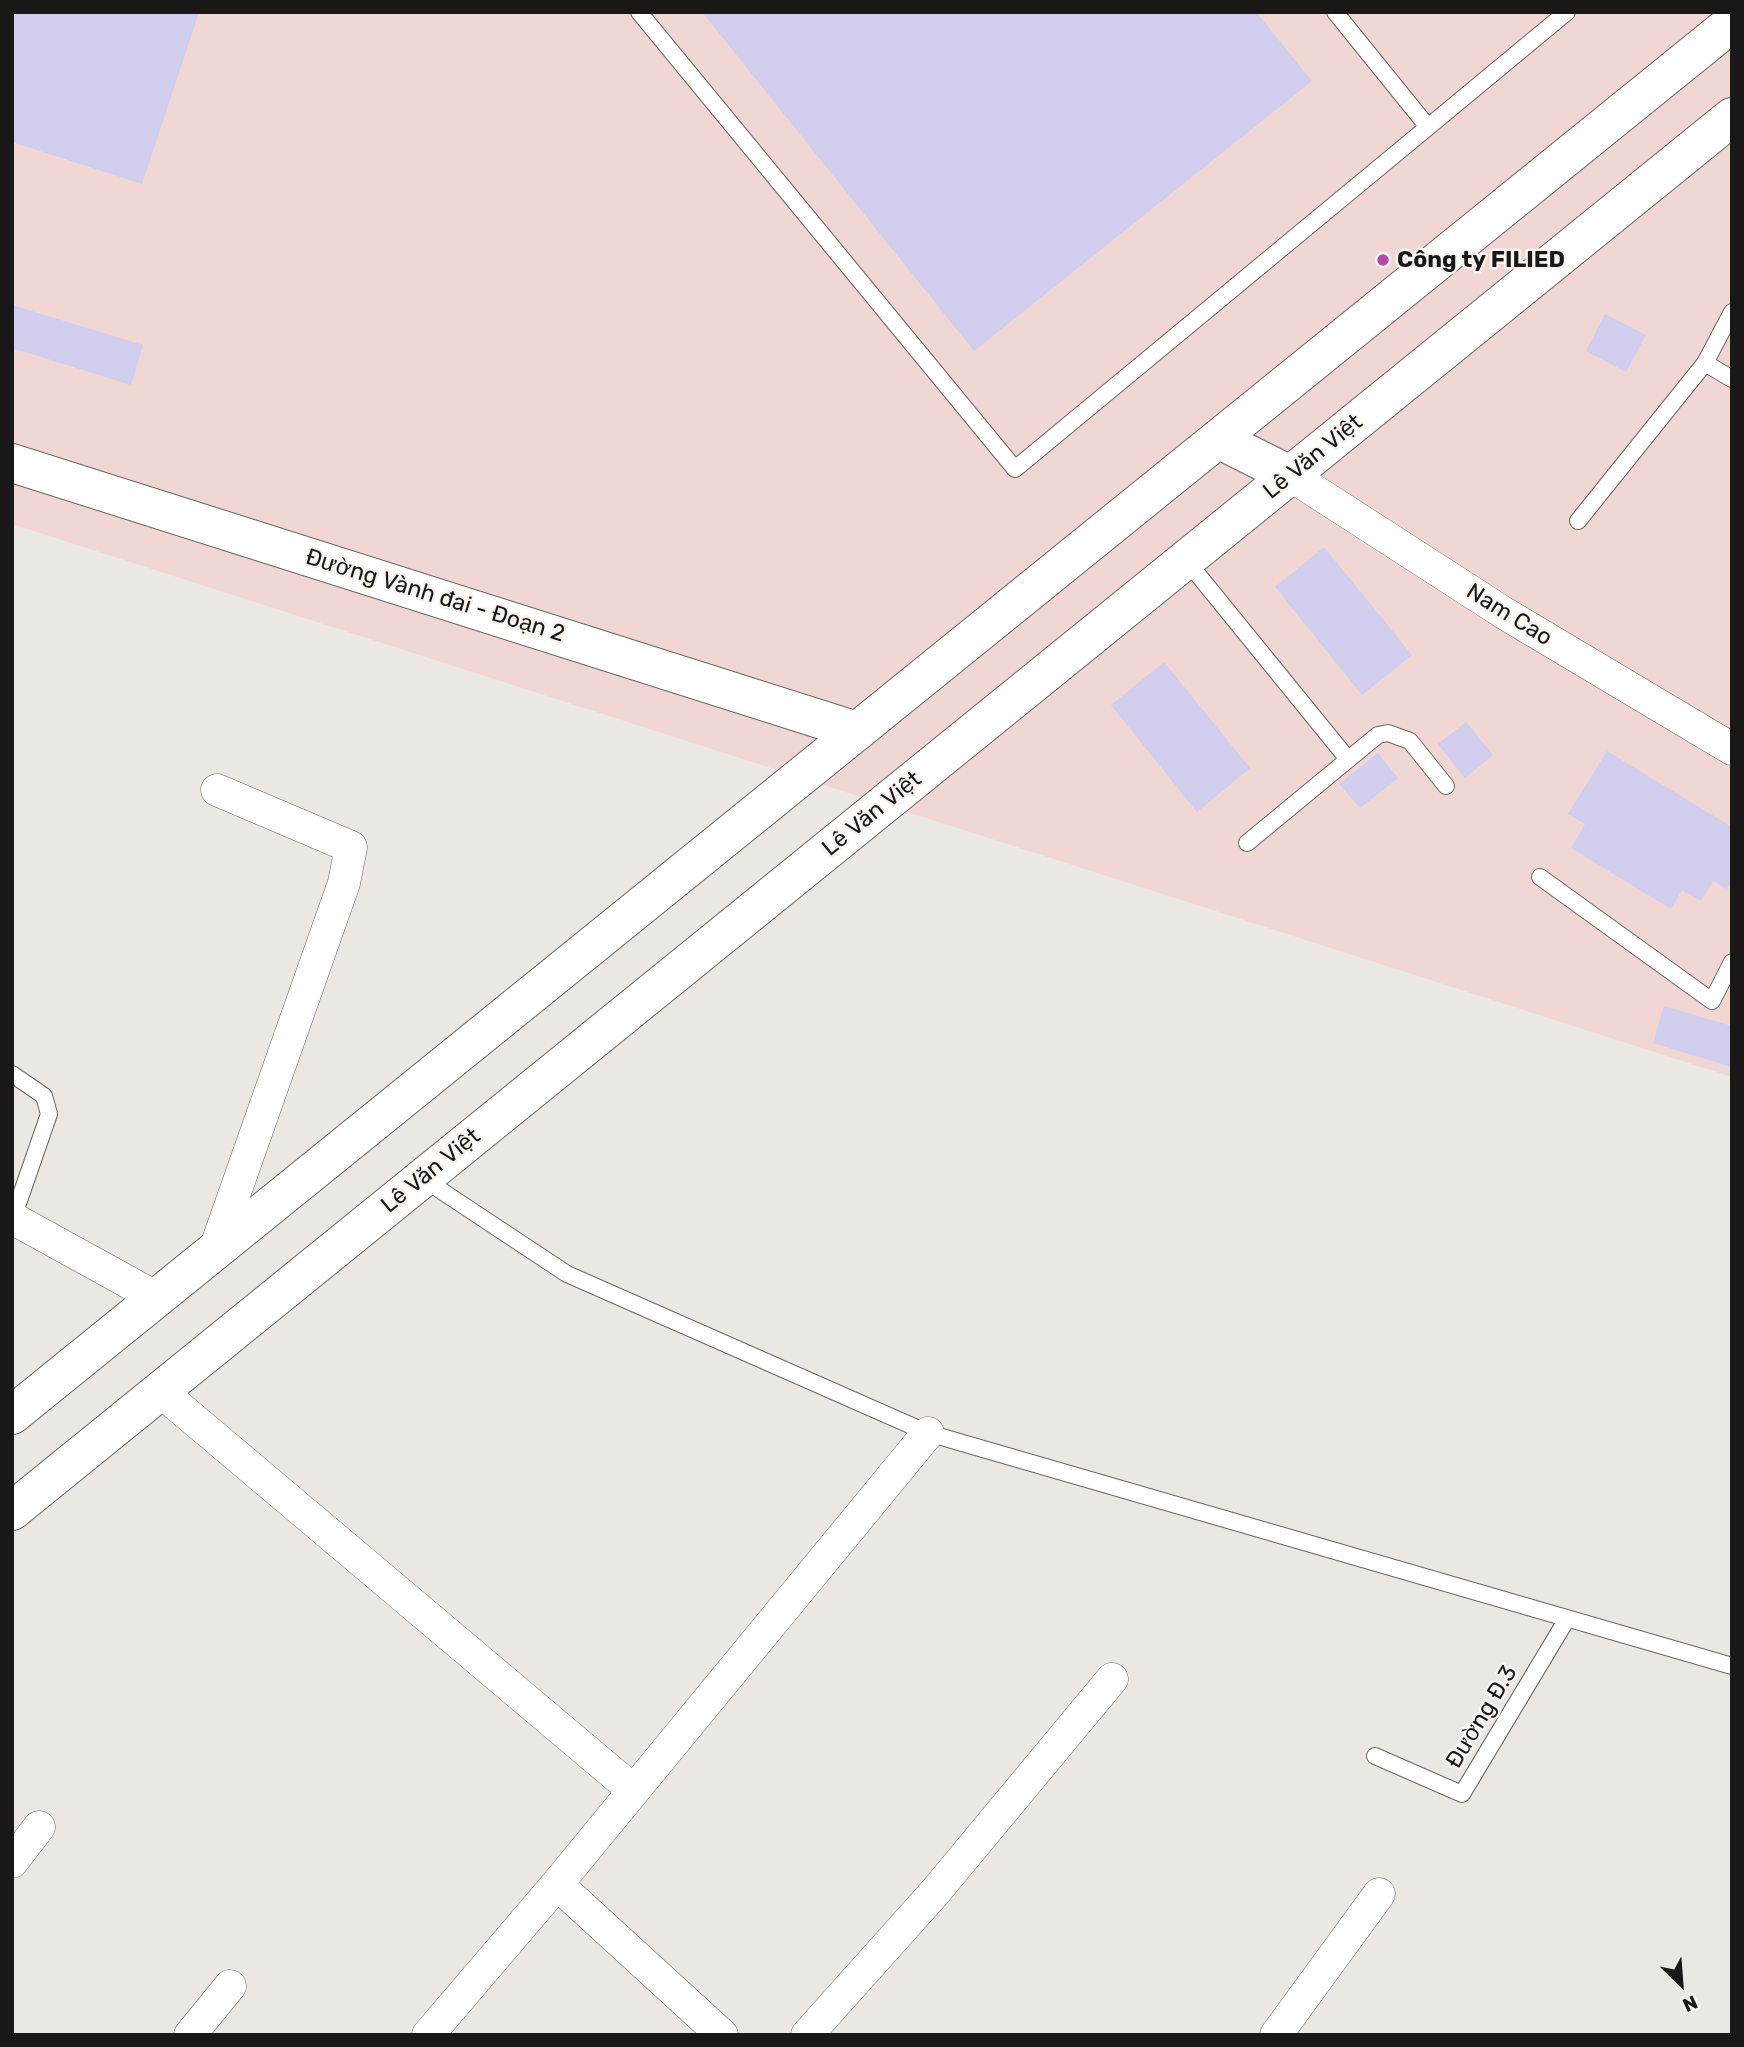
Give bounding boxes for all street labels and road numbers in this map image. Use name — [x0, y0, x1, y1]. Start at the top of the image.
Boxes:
street label: Lê Văn Việt — [1258, 409, 1368, 505]
street label: Đường Vành đai - Đoạn 2 — [302, 543, 568, 649]
street label: Nam Cao — [1461, 578, 1557, 652]
street label: Lê Văn Việt — [817, 766, 927, 862]
street label: Lê Văn Việt — [376, 1123, 486, 1219]
street label: Đường Đ.3 — [1441, 1661, 1523, 1773]

